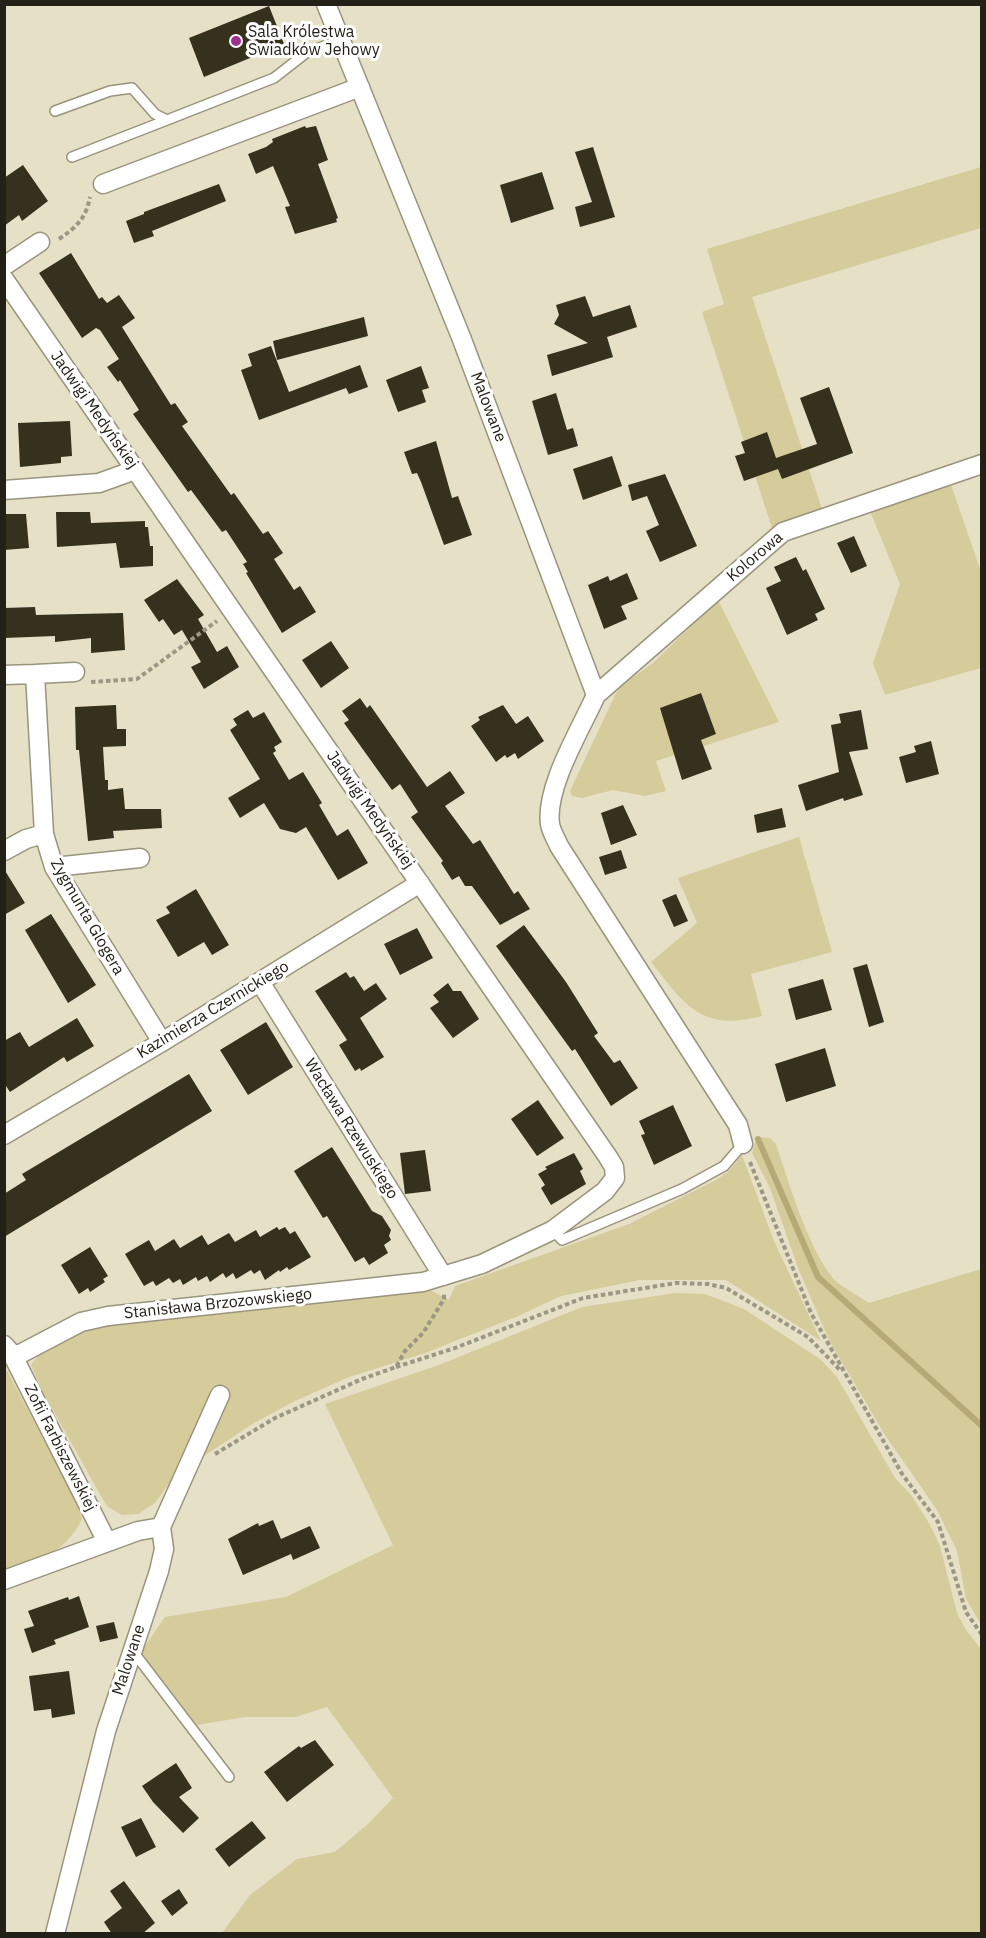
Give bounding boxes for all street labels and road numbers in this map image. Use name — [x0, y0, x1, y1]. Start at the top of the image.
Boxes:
street label: Jadwigi Medyńskiej — [46, 347, 142, 473]
street label: Malowane — [466, 369, 510, 445]
street label: Kolorowa — [723, 528, 787, 586]
street label: Jadwigi Medyńskiej — [322, 747, 418, 873]
street label: Zygmunta Glogera — [46, 855, 128, 979]
street label: Kazimierza Czernickiego — [134, 957, 292, 1063]
street label: Wacława Rzewuskiego — [300, 1055, 402, 1203]
street label: Stanisława Brzozowskiego — [123, 1285, 313, 1323]
street label: Zofii Farbiszewskiej — [20, 1381, 100, 1515]
street label: Malowane — [109, 1622, 149, 1698]

